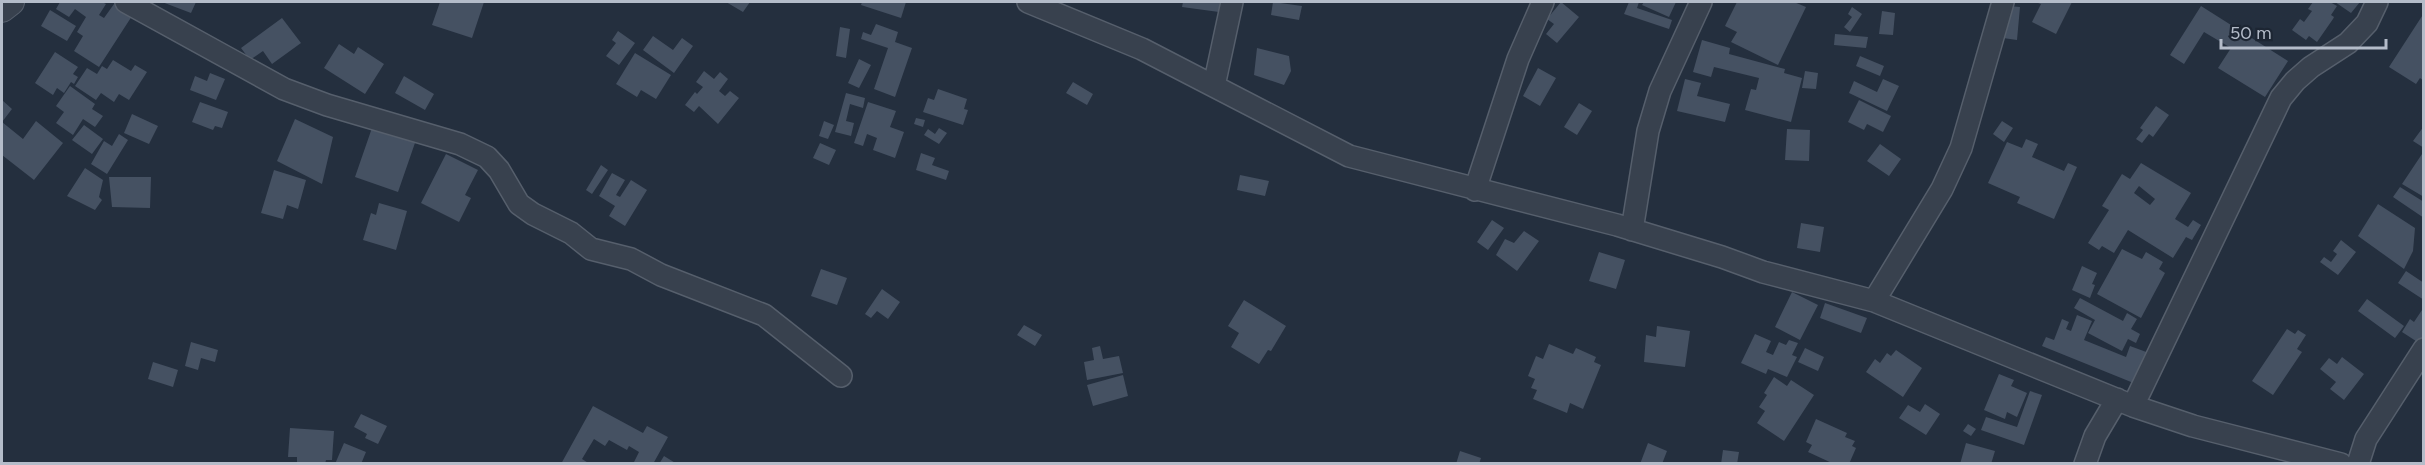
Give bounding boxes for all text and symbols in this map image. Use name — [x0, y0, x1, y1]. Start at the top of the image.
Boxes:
scale bar — [2221, 12, 2386, 50]
text: 50 m — [2230, 22, 2272, 44]

